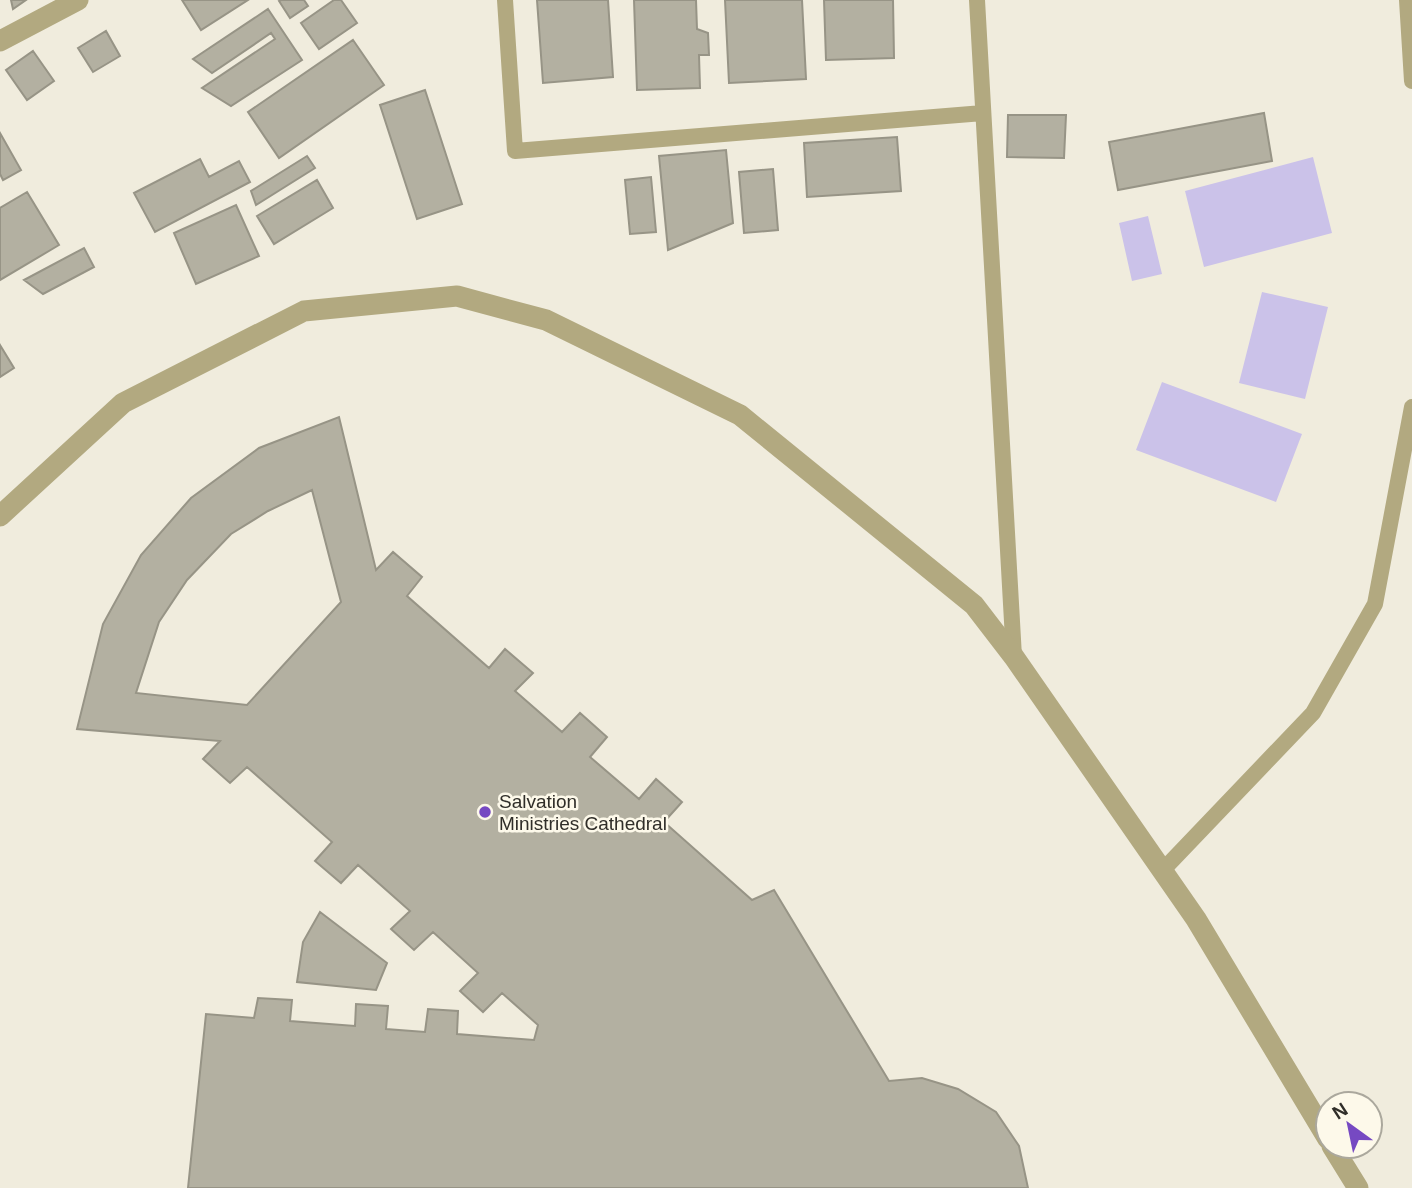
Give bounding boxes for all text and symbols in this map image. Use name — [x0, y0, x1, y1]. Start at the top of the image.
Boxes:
place label: Salvation Ministries Cathedral — [499, 791, 667, 834]
marker: Salvation Ministries Cathedral — [477, 804, 493, 820]
north arrow — [1314, 1090, 1384, 1160]
text: N — [1329, 1099, 1351, 1124]

